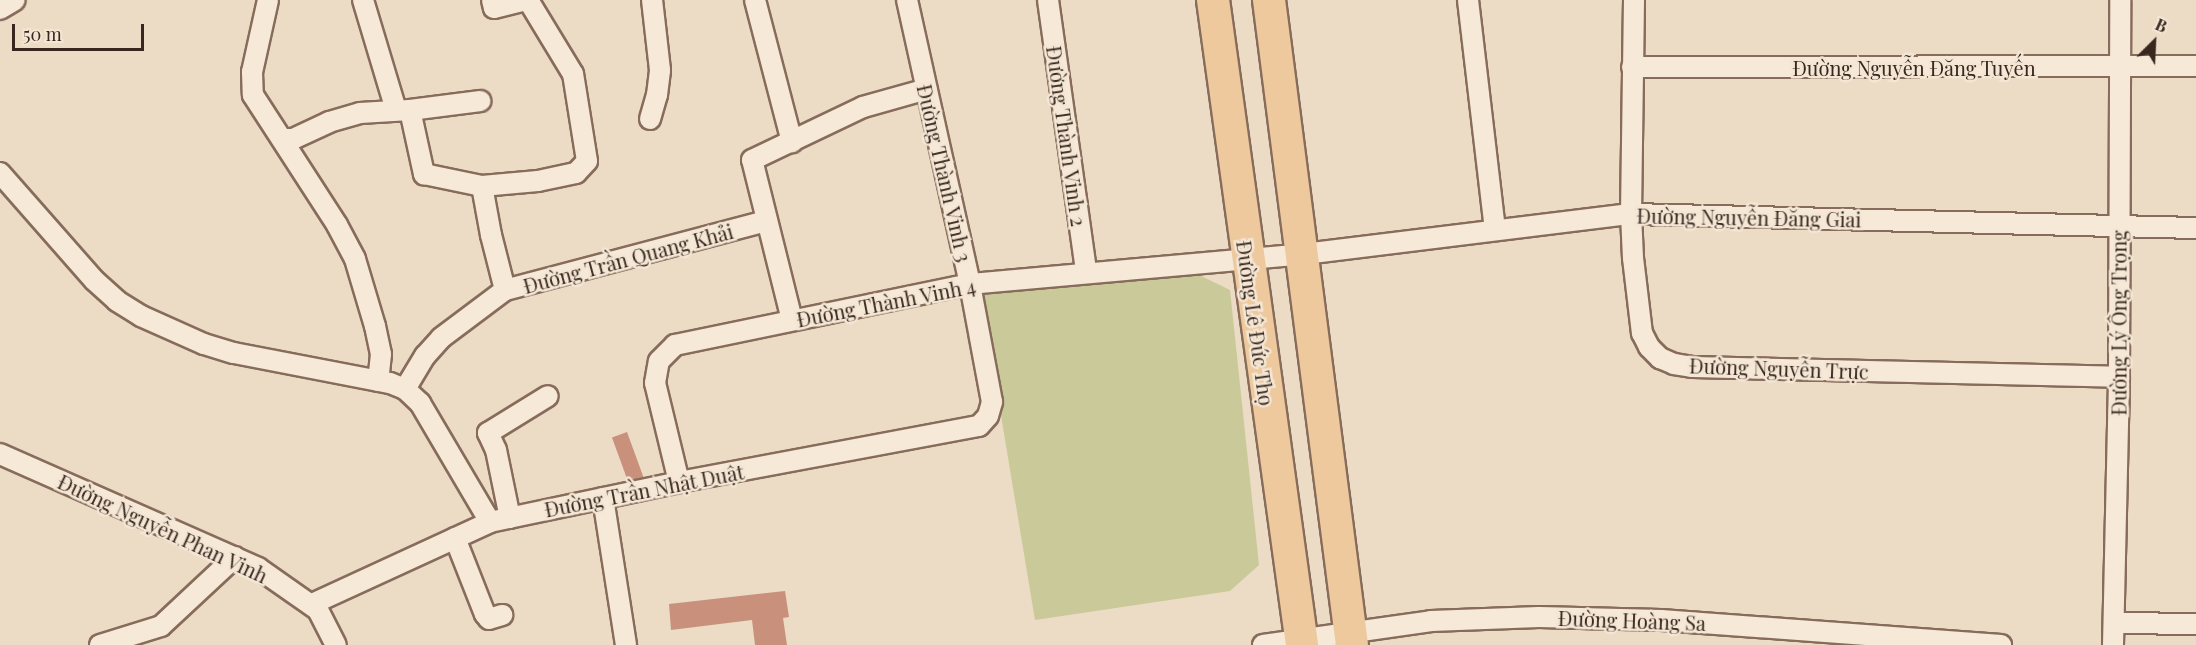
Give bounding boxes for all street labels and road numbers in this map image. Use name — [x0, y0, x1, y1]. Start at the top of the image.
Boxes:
street label: Đường Thành Vinh 2 — [1042, 44, 1092, 228]
street label: Đường Nguyễn Đăng Tuyến — [1792, 55, 2036, 79]
street label: Đường Thành Vinh 3 — [913, 81, 977, 265]
street label: Đường Nguyễn Đăng Giai — [1636, 203, 1862, 231]
street label: Đường Trần Quang Khải — [520, 218, 736, 298]
street label: Đường Lý Ông Trọng — [2106, 230, 2130, 416]
street label: Đường Lê Đức Thọ — [1232, 239, 1280, 407]
street label: Đường Thành Vinh 4 — [794, 273, 978, 331]
street label: Đường Nguyễn Trực — [1689, 353, 1869, 383]
street label: Đường Trần Nhật Duật — [542, 459, 746, 521]
street label: Đường Nguyễn Phan Vinh — [54, 469, 272, 587]
street label: Đường Hoàng Sa — [1558, 605, 1706, 635]

